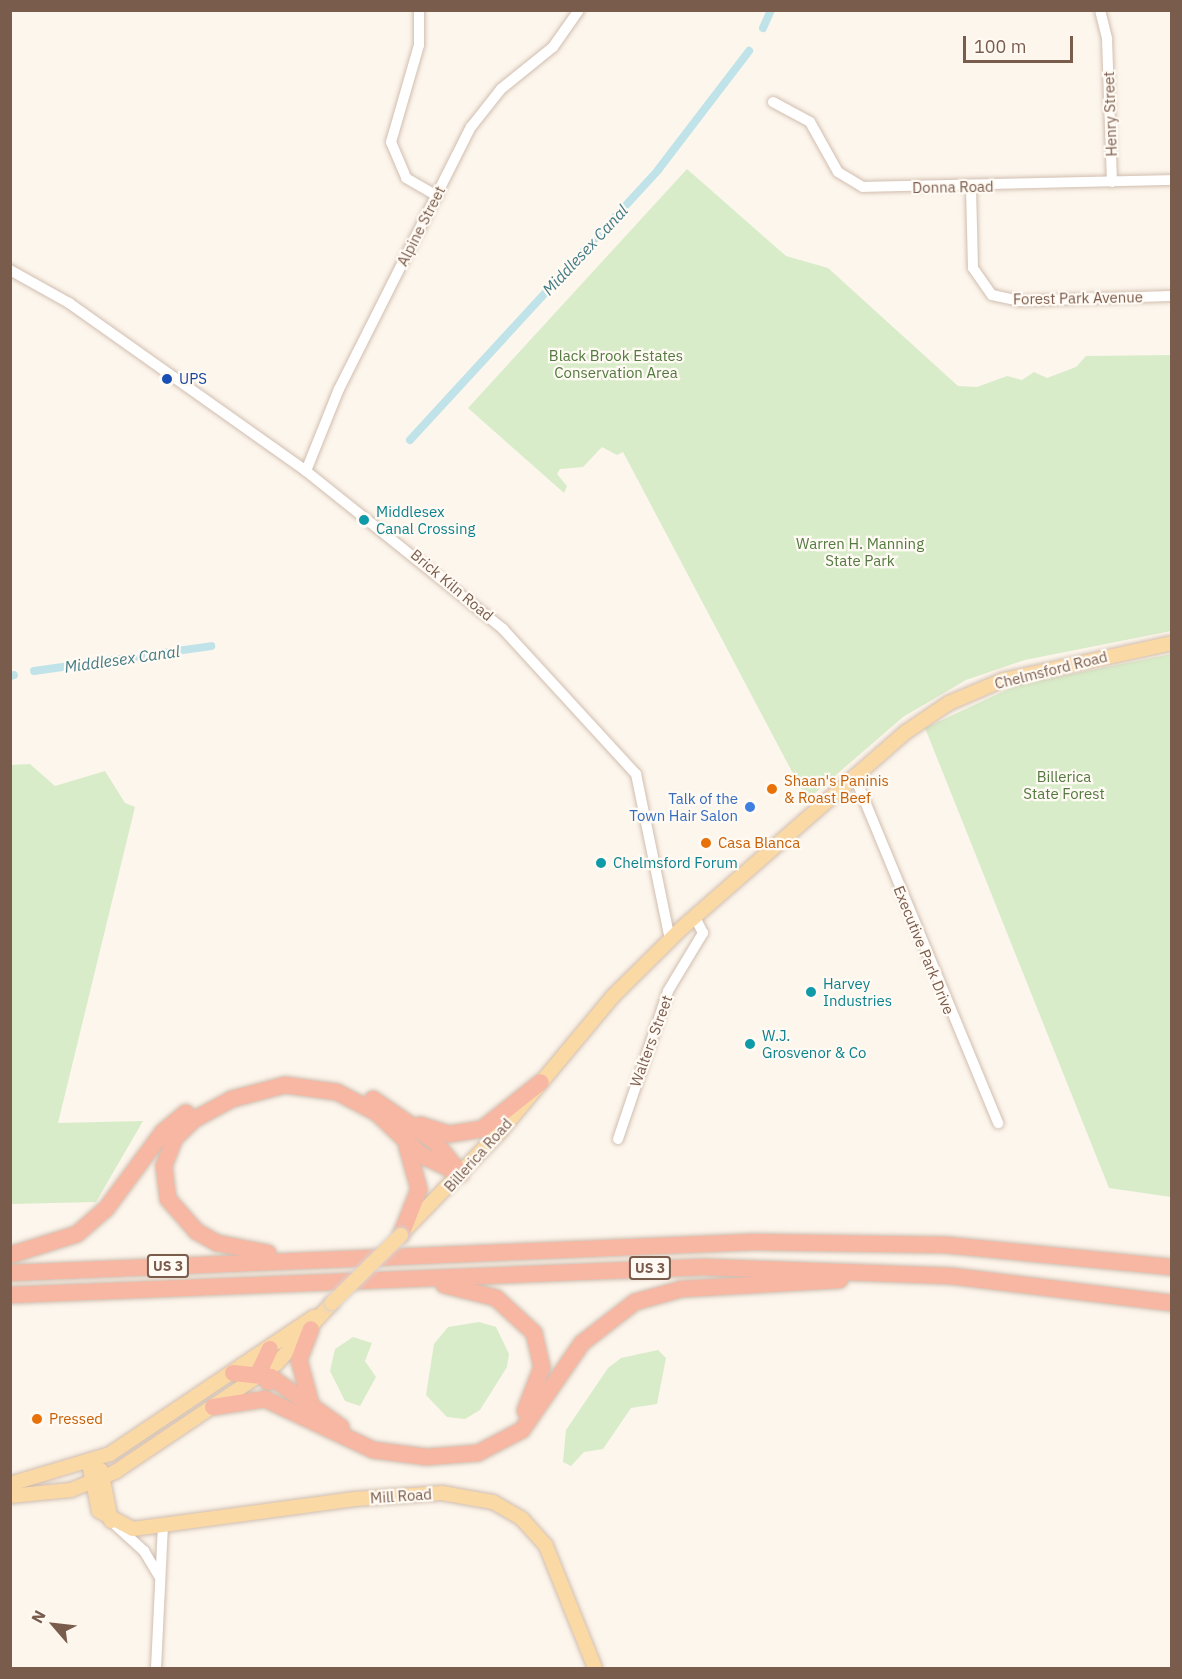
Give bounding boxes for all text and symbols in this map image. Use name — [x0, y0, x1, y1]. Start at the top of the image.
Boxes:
scale bar — [966, 24, 1076, 62]
text: 100 m — [974, 35, 1026, 58]
street label: Henry Street — [1100, 71, 1120, 157]
street label: Donna Road — [912, 177, 994, 197]
street label: Alpine Street — [393, 183, 449, 269]
water label: Middlesex Canal — [538, 201, 632, 299]
street label: Forest Park Avenue — [1013, 288, 1143, 308]
park label: Black Brook Estates Conservation Area — [549, 346, 683, 381]
place label: UPS — [179, 370, 207, 388]
marker: UPS — [160, 372, 174, 386]
place label: Middlesex Canal Crossing — [376, 502, 475, 537]
marker: Middlesex Canal Crossing — [357, 513, 371, 527]
park label: Warren H. Manning State Park — [796, 534, 924, 569]
street label: Brick Kiln Road — [407, 545, 497, 625]
water label: Middlesex Canal — [63, 641, 181, 677]
street label: Chelmsford Road — [993, 647, 1109, 693]
park label: Billerica State Forest — [1023, 767, 1105, 802]
place label: Shaan's Paninis & Roast Beef — [784, 771, 889, 806]
marker: Shaan's Paninis & Roast Beef — [765, 782, 779, 796]
place label: Talk of the Town Hair Salon — [629, 789, 738, 824]
marker: Talk of the Town Hair Salon — [743, 800, 757, 814]
place label: Casa Blanca — [718, 834, 800, 852]
marker: Casa Blanca — [699, 836, 713, 850]
place label: Chelmsford Forum — [613, 854, 738, 872]
marker: Chelmsford Forum — [594, 856, 608, 870]
street label: Executive Park Drive — [890, 883, 958, 1017]
place label: Harvey Industries — [823, 974, 892, 1009]
marker: Harvey Industries — [804, 985, 818, 999]
street label: Walters Street — [626, 993, 676, 1089]
place label: W.J. Grosvenor & Co — [762, 1026, 866, 1061]
marker: W.J. Grosvenor & Co — [743, 1037, 757, 1051]
street label: Billerica Road — [440, 1115, 516, 1195]
road number: US 3 — [146, 1255, 190, 1277]
road number: US 3 — [628, 1257, 672, 1279]
place label: Pressed — [49, 1410, 103, 1428]
marker: Pressed — [30, 1412, 44, 1426]
street label: Mill Road — [369, 1485, 433, 1507]
north arrow — [24, 1595, 84, 1655]
text: N — [27, 1607, 50, 1626]

